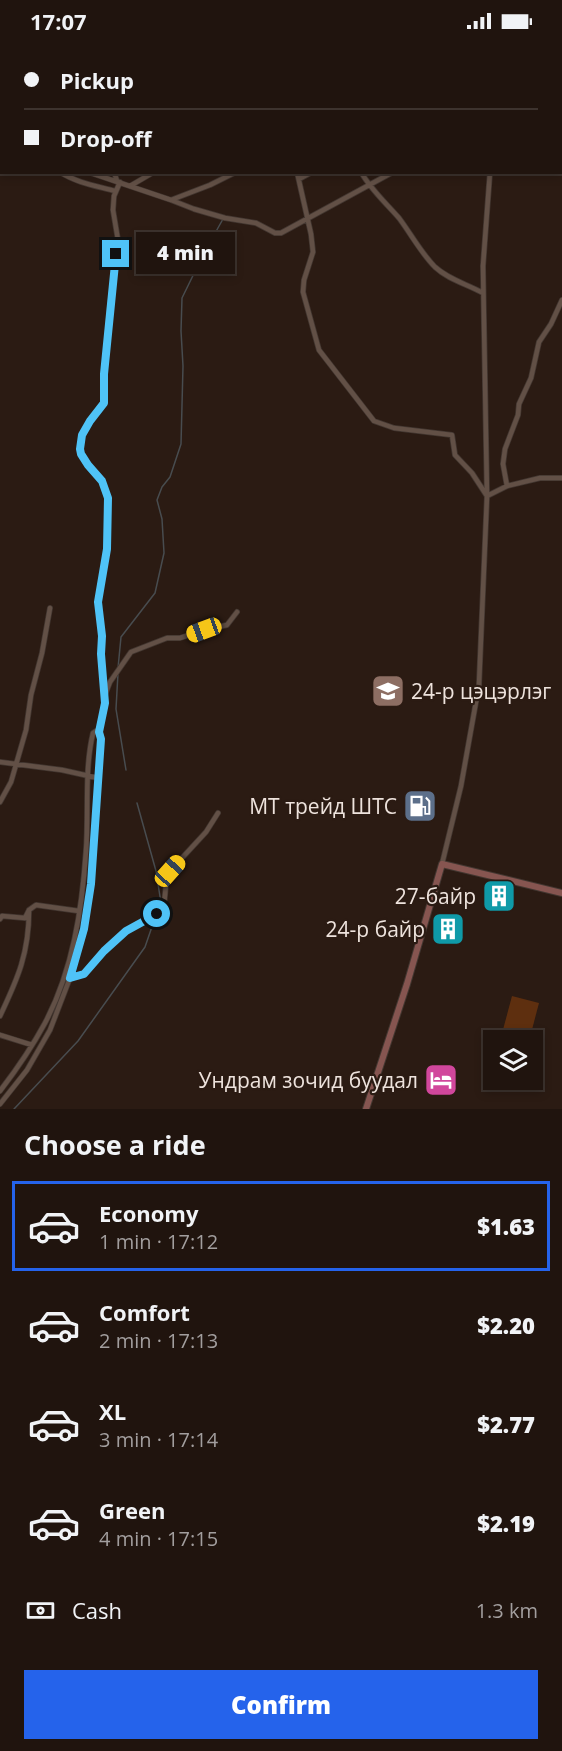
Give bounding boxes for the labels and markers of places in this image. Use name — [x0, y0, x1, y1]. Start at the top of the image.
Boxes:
school or university icon: 24-р цэцэрлэг — [370, 673, 406, 709]
place label: 24-р цэцэрлэг — [411, 677, 551, 705]
fuel station icon: МТ трейд ШТС — [402, 788, 438, 824]
place label: МТ трейд ШТС — [249, 792, 397, 820]
building icon: 27-байр — [481, 878, 517, 914]
place label: 27-байр — [395, 882, 476, 910]
building icon: 24-р байр — [430, 911, 466, 947]
place label: 24-р байр — [326, 915, 425, 943]
hotel icon: Ундрам зочид буудал — [423, 1062, 459, 1098]
place label: Ундрам зочид буудал — [199, 1066, 418, 1094]

